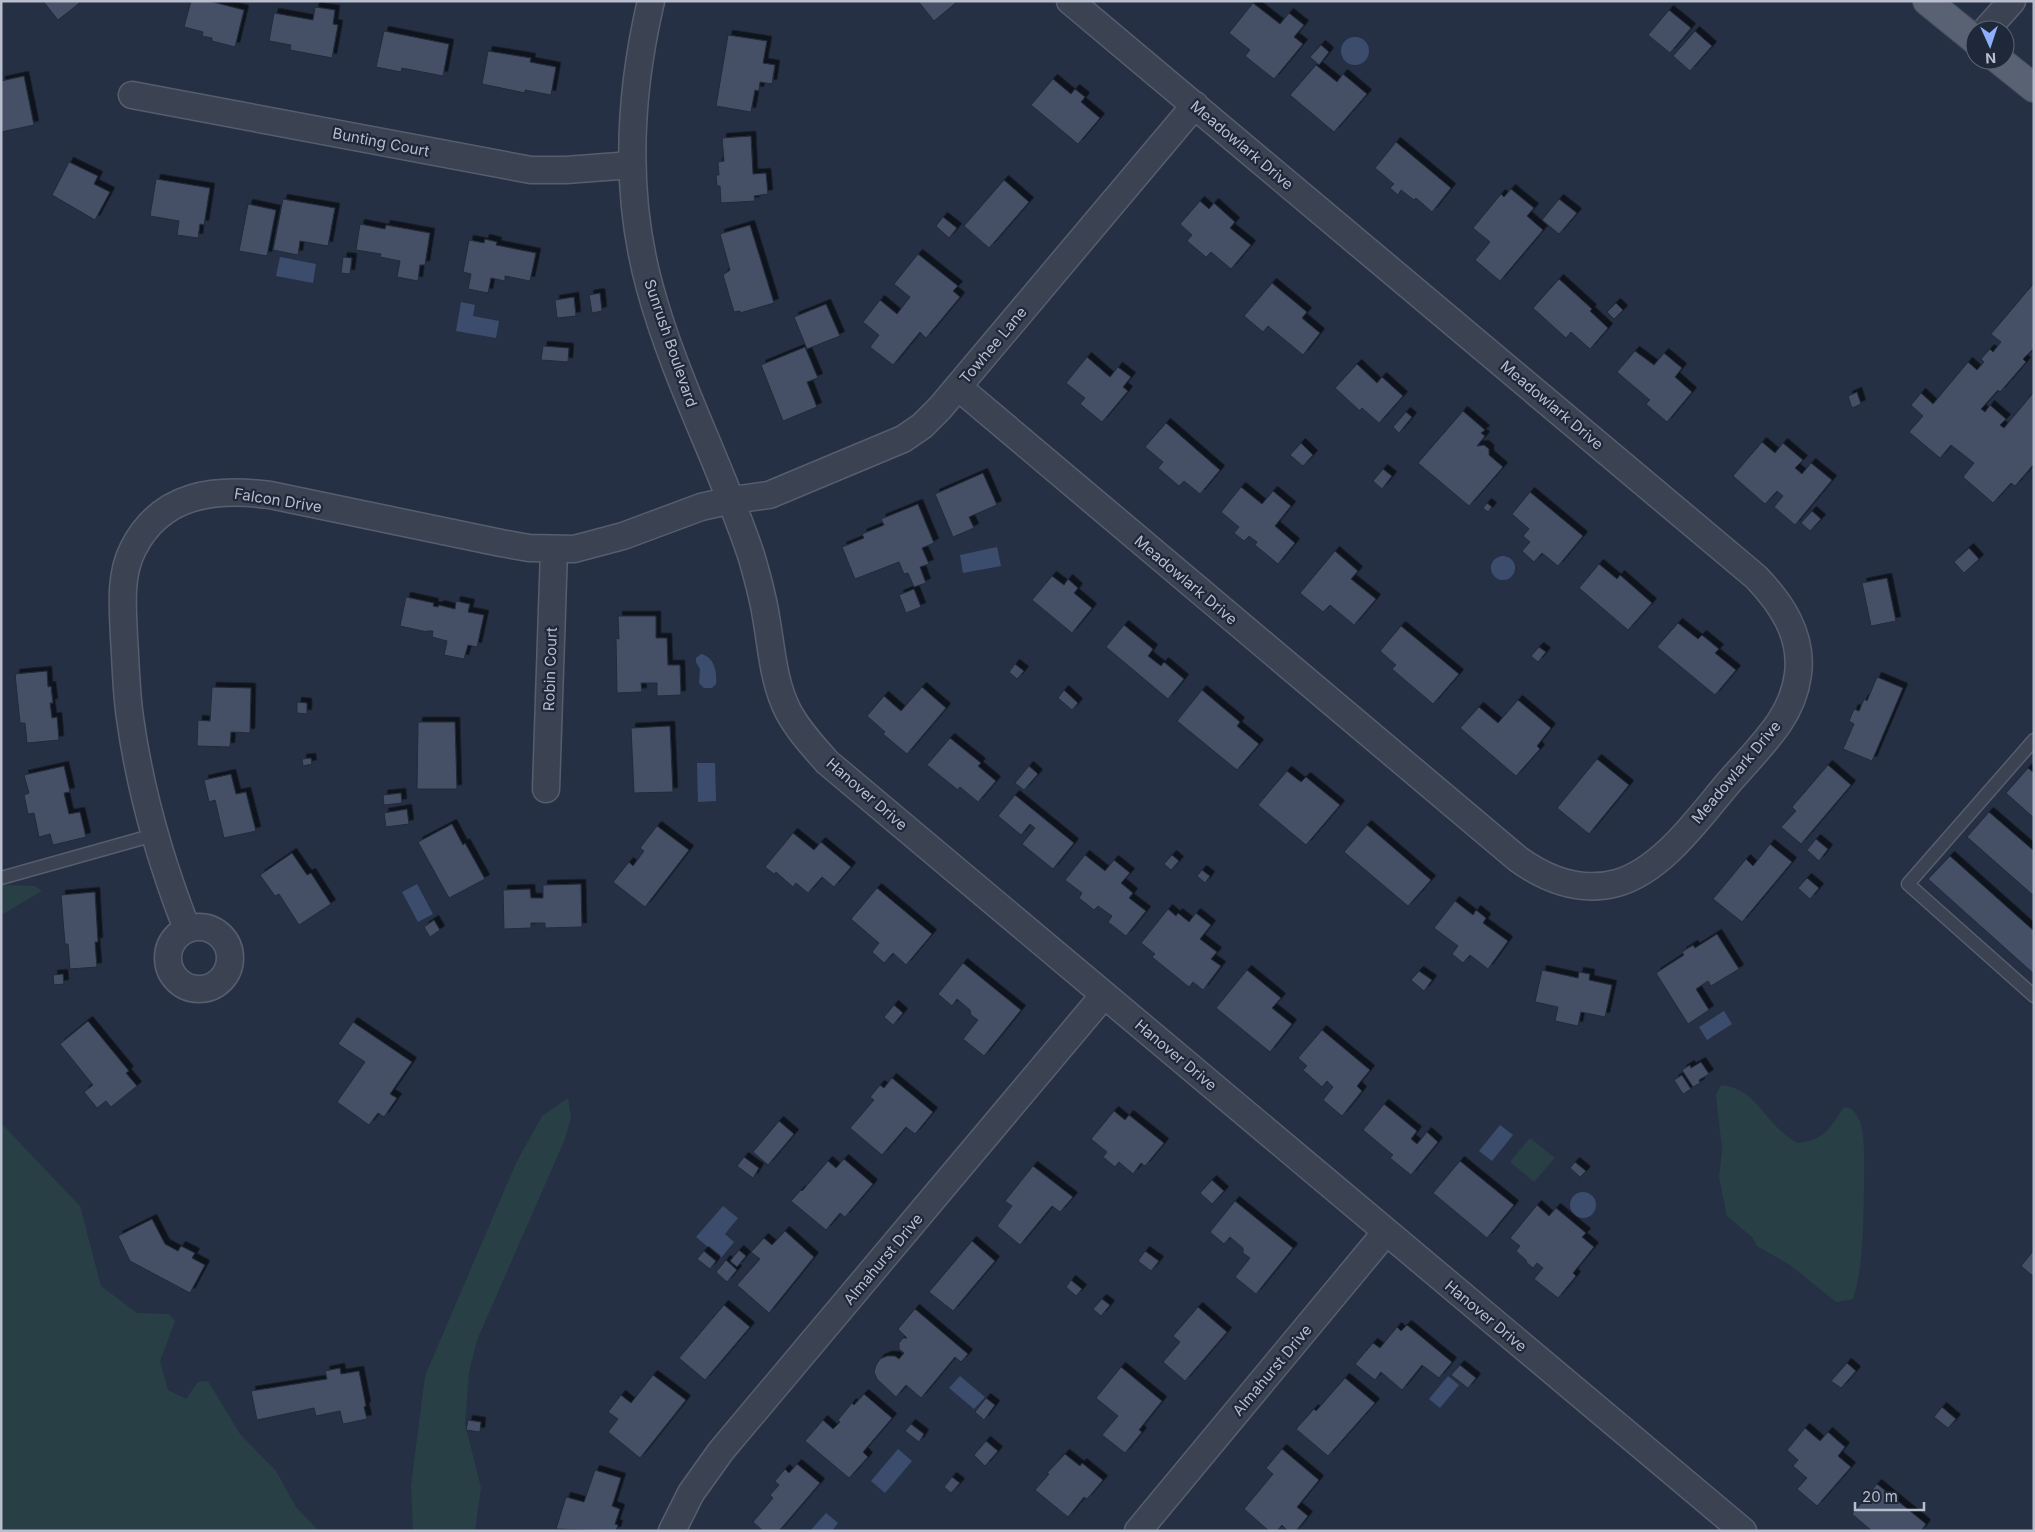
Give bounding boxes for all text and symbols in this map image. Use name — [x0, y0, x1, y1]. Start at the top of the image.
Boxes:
north arrow — [1965, 20, 2015, 70]
text: N — [1985, 50, 1996, 67]
street label: Meadowlark Drive — [1187, 96, 1297, 194]
street label: Bunting Court — [331, 123, 431, 161]
street label: Sunrush Boulevard — [640, 277, 702, 409]
street label: Towhee Lane — [955, 303, 1031, 387]
street label: Meadowlark Drive — [1497, 356, 1607, 454]
street label: Falcon Drive — [233, 484, 323, 516]
street label: Meadowlark Drive — [1131, 531, 1241, 629]
street label: Robin Court — [539, 627, 561, 711]
street label: Meadowlark Drive — [1687, 717, 1785, 827]
street label: Hanover Drive — [823, 754, 911, 834]
street label: Hanover Drive — [1131, 1015, 1221, 1095]
street label: Almahurst Drive — [839, 1210, 927, 1308]
street label: Hanover Drive — [1441, 1276, 1531, 1356]
street label: Almahurst Drive — [1228, 1321, 1316, 1419]
scale bar — [1855, 1480, 1924, 1512]
text: 20 m — [1862, 1487, 1898, 1506]

